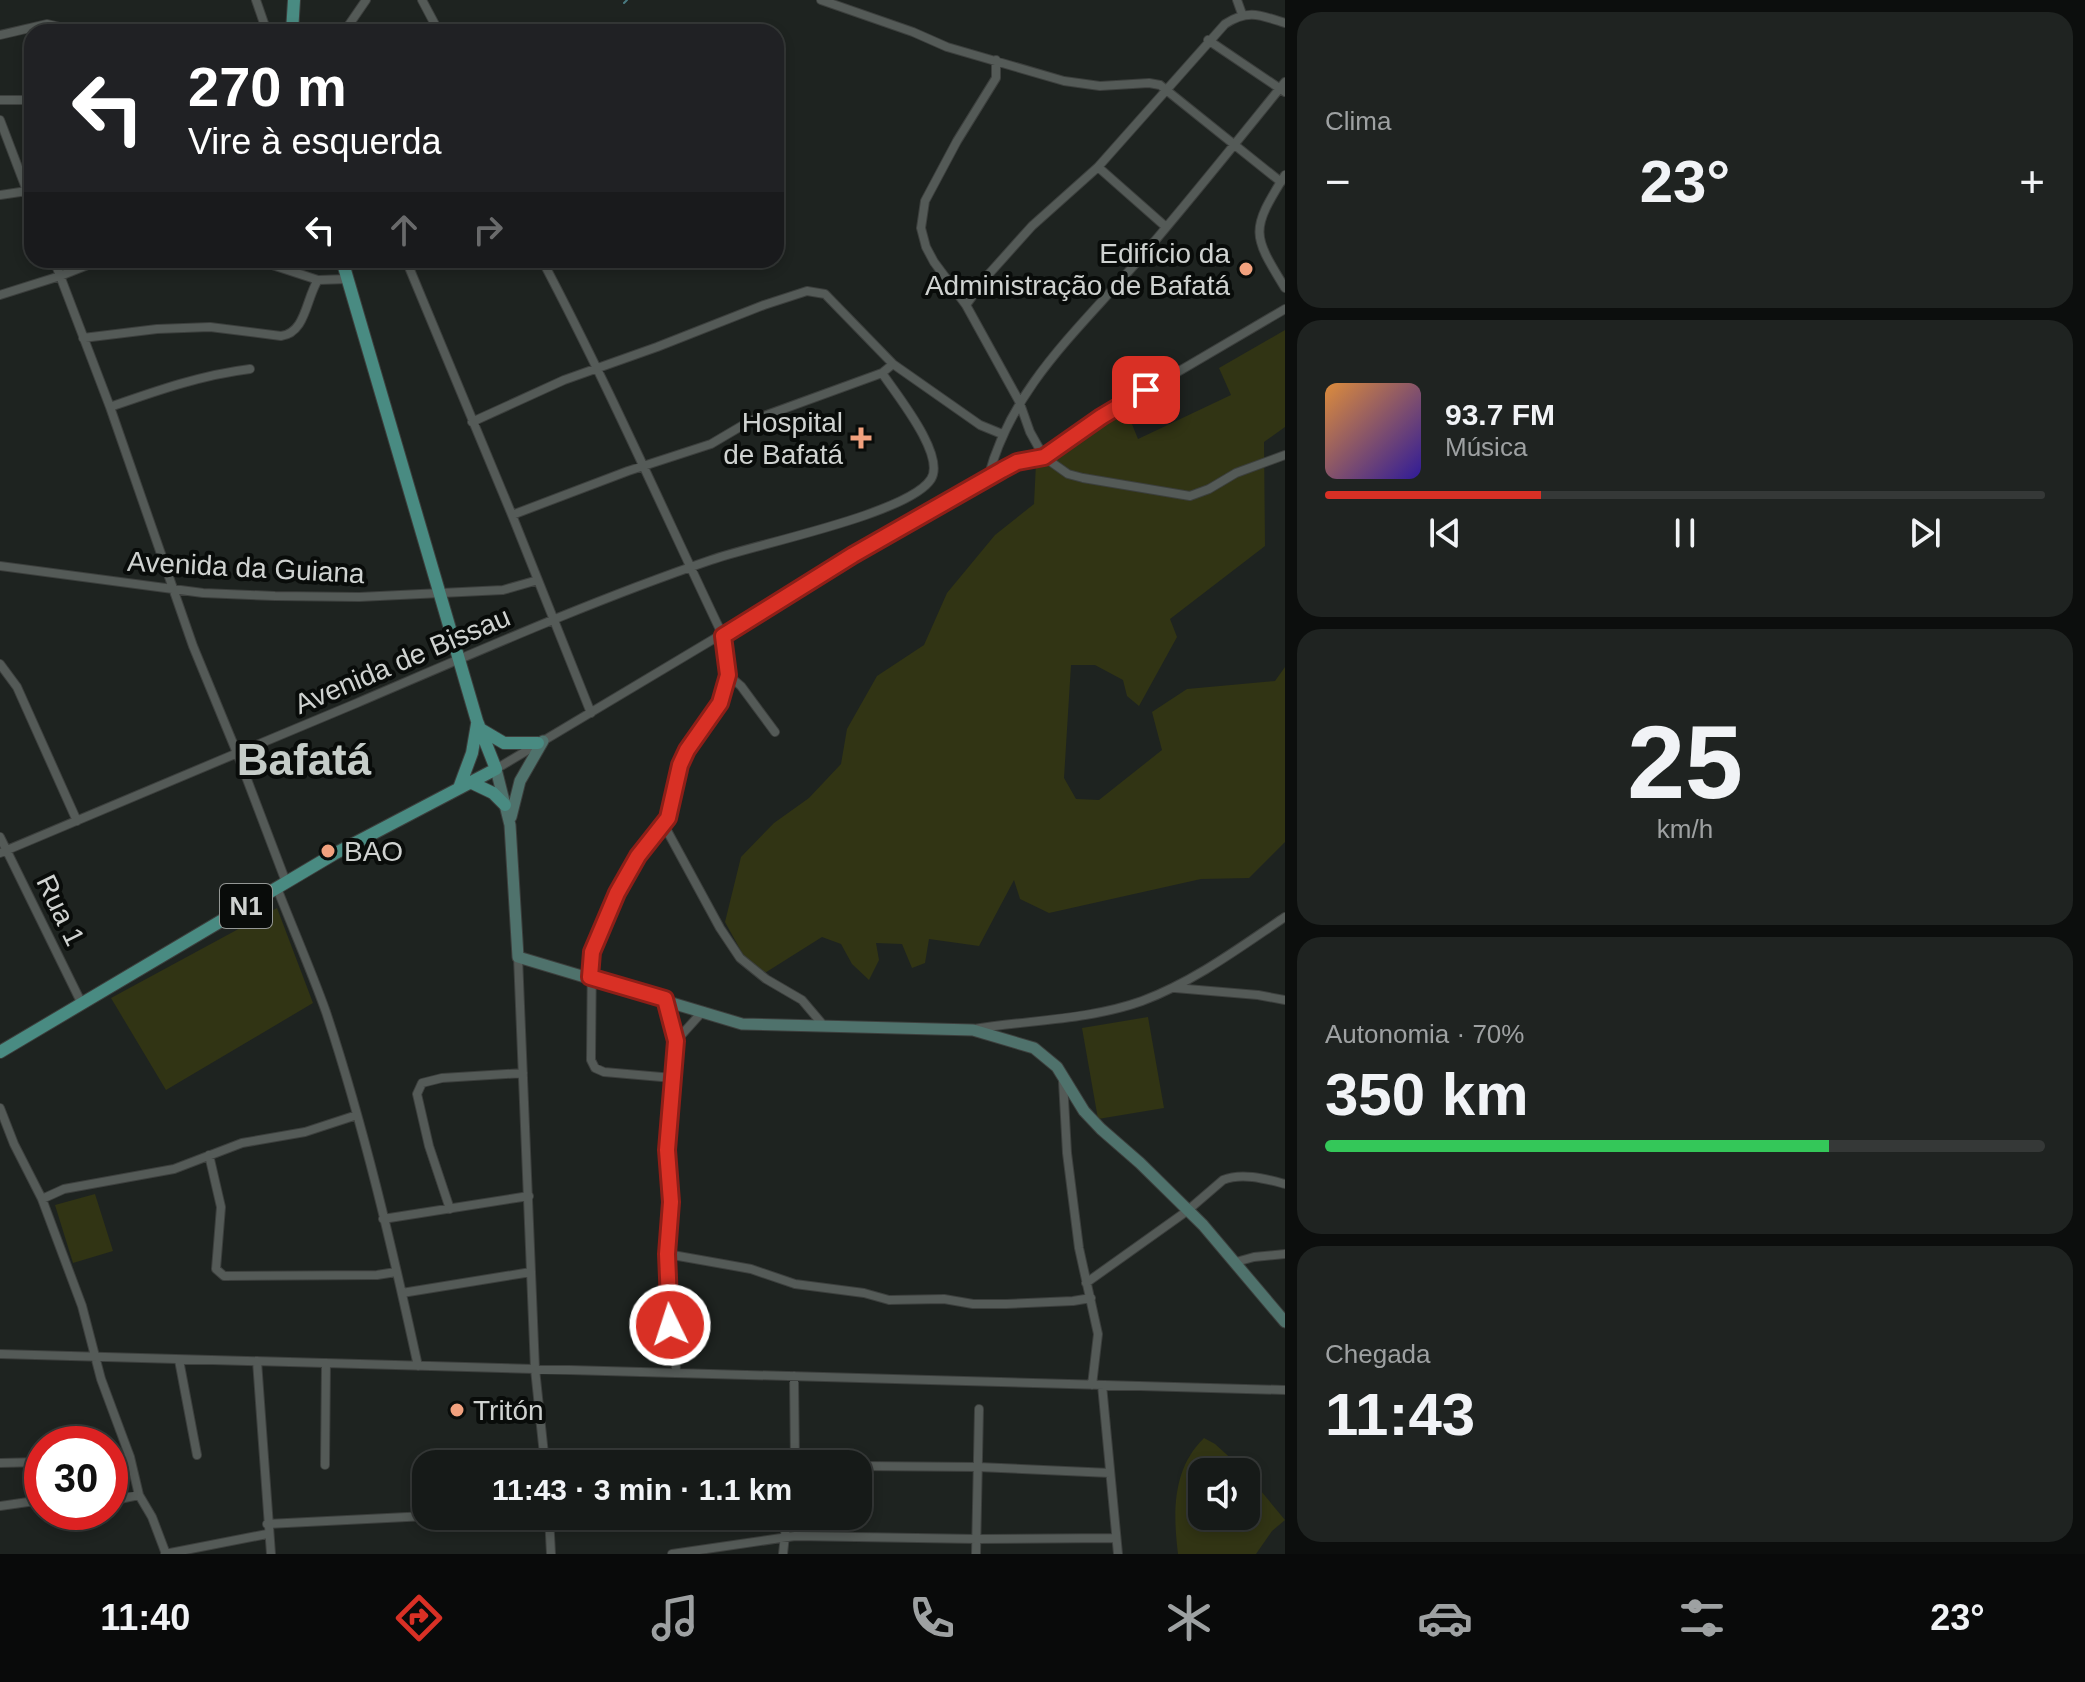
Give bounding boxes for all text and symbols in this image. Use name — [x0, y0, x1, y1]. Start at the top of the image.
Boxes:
text: 270 m — [188, 55, 347, 118]
icon: left — [56, 56, 160, 160]
text: Clima — [1325, 106, 1391, 136]
text: Vire à esquerda — [188, 121, 442, 162]
text: 23° — [1640, 148, 1730, 215]
text: − — [1325, 157, 1351, 206]
text: + — [2019, 157, 2045, 206]
icon: left — [298, 208, 342, 252]
icon: ahead — [382, 208, 426, 252]
icon: right — [466, 208, 510, 252]
place label: Edifício da Administração de Bafatá — [925, 238, 1230, 301]
marker: Edifício da Administração de Bafatá — [1237, 260, 1255, 278]
pin — [1112, 356, 1180, 424]
icon: arrive — [1124, 368, 1168, 412]
text: 93.7 FM — [1445, 398, 1555, 431]
place label: Hospital de Bafatá — [723, 407, 843, 470]
marker: Hospital de Bafatá — [850, 427, 872, 449]
text: Música — [1445, 432, 1527, 462]
icon: previous — [1423, 511, 1467, 555]
icon: pause — [1663, 511, 1707, 555]
icon: next — [1903, 511, 1947, 555]
street label: Avenida da Guiana — [126, 546, 366, 589]
street label: Avenida de Bissau — [290, 601, 515, 720]
text: 25 — [1627, 704, 1743, 820]
district label: Bafatá — [237, 735, 372, 784]
text: km/h — [1657, 814, 1713, 844]
place label: BAO — [344, 836, 403, 867]
marker: BAO — [319, 842, 337, 860]
street label: Rua 1 — [30, 870, 91, 951]
road number: N1 — [220, 884, 272, 928]
text: Autonomia · 70% — [1325, 1019, 1524, 1049]
text: 350 km — [1325, 1061, 1529, 1128]
position arrow — [628, 1283, 712, 1367]
text: Chegada — [1325, 1339, 1431, 1369]
text: 11:43 — [1325, 1381, 1475, 1448]
place label: Tritón — [473, 1395, 544, 1426]
marker: Tritón — [448, 1401, 466, 1419]
speed limit sign: 30 — [24, 1426, 128, 1530]
map controls — [1188, 1458, 1260, 1530]
button: sound — [1188, 1458, 1260, 1530]
text: 11:43 · 3 min · 1.1 km — [492, 1473, 792, 1506]
icon: directions — [391, 1590, 447, 1646]
icon: music — [647, 1590, 703, 1646]
icon: phone — [904, 1590, 960, 1646]
icon: climate — [1161, 1590, 1217, 1646]
icon: car — [1417, 1590, 1473, 1646]
icon: filters — [1674, 1590, 1730, 1646]
text: 11:40 — [100, 1597, 190, 1638]
text: 23° — [1930, 1597, 1985, 1638]

